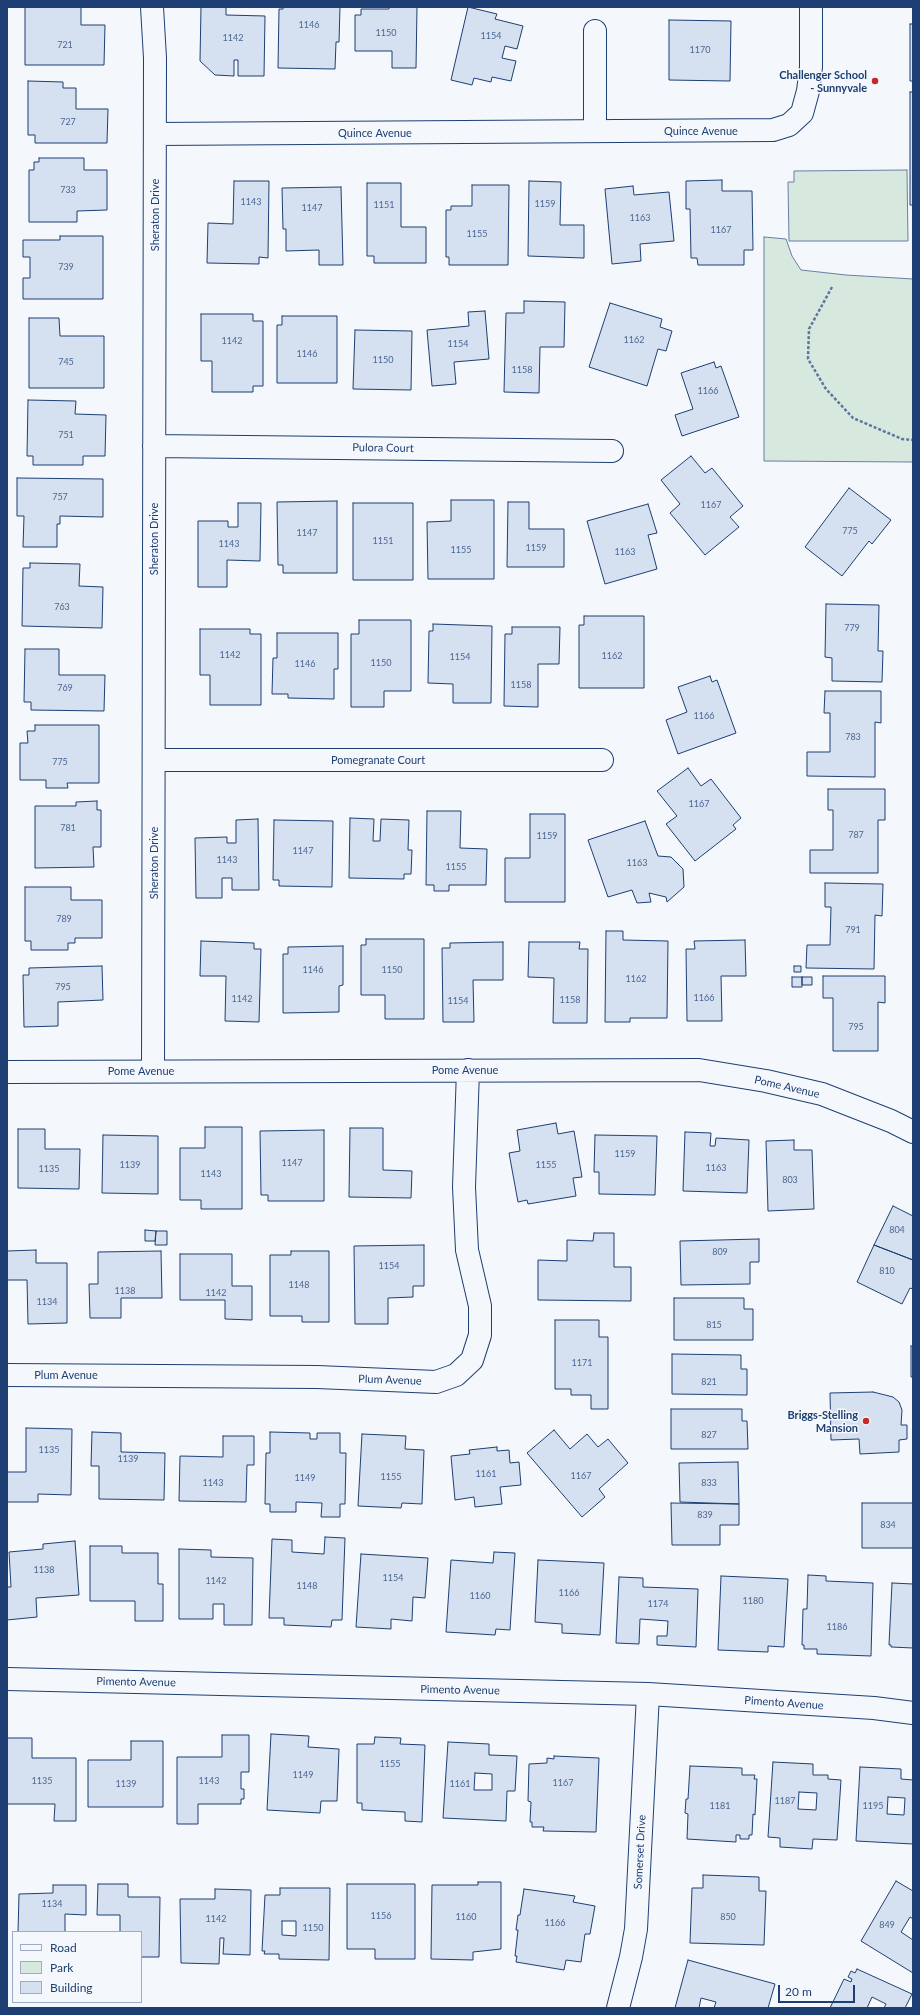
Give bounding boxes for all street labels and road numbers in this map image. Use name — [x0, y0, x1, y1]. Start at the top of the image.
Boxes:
street label: Quince Avenue — [664, 124, 738, 138]
street label: Quince Avenue — [338, 126, 412, 140]
street label: Sheraton Drive — [148, 179, 162, 251]
street label: Pulora Court — [352, 441, 414, 455]
street label: Sheraton Drive — [147, 503, 161, 575]
street label: Pomegranate Court — [331, 753, 425, 767]
street label: Sheraton Drive — [147, 827, 161, 899]
street label: Pome Avenue — [432, 1063, 498, 1077]
street label: Pome Avenue — [108, 1064, 174, 1078]
street label: Pome Avenue — [753, 1073, 821, 1101]
street label: Plum Avenue — [34, 1368, 98, 1382]
street label: Plum Avenue — [358, 1372, 422, 1388]
street label: Pimento Avenue — [96, 1675, 176, 1689]
street label: Pimento Avenue — [420, 1683, 500, 1697]
street label: Pimento Avenue — [744, 1694, 824, 1712]
street label: Somerset Drive — [631, 1814, 649, 1890]

